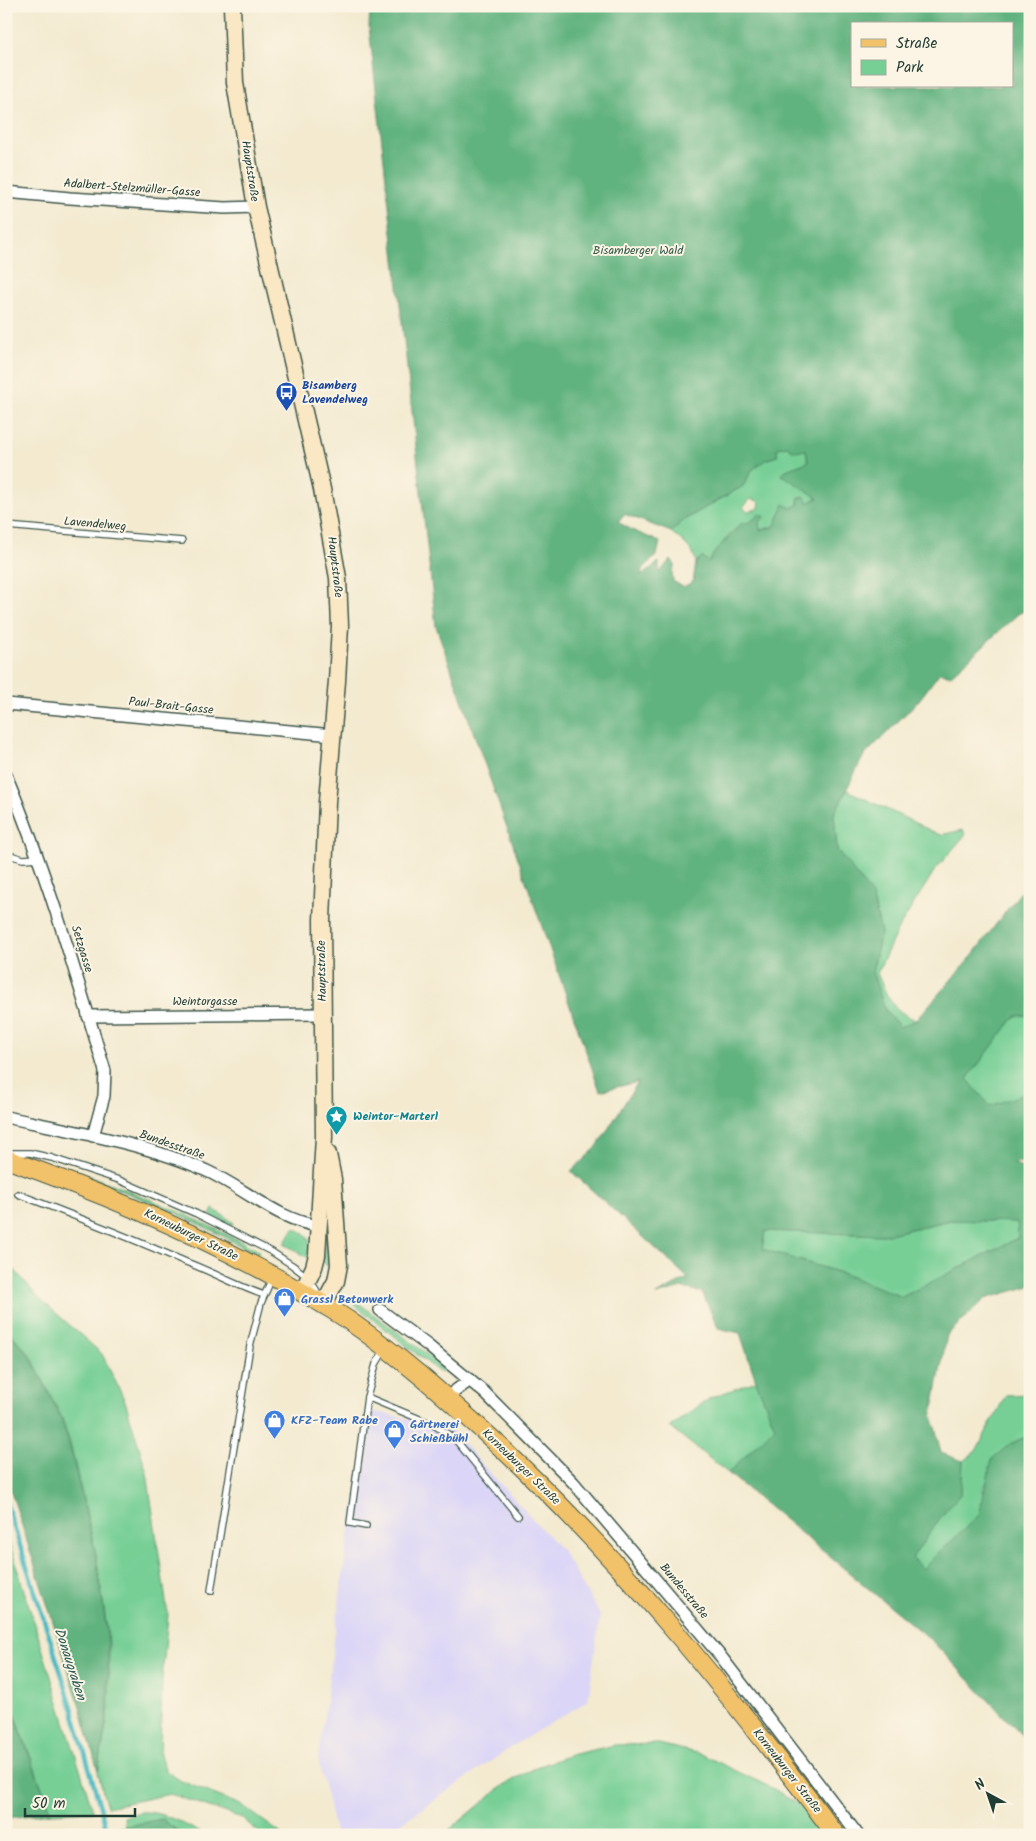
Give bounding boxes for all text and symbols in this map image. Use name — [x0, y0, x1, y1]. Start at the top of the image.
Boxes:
legend — [851, 22, 1014, 88]
text: Straße — [896, 32, 938, 56]
text: Park — [896, 56, 924, 80]
street label: Hauptstraße — [236, 139, 264, 203]
street label: Adalbert-Stelzmüller-Gasse — [63, 174, 202, 202]
park label: Bisamberger Wald — [593, 241, 684, 260]
place label: Bisamberg Lavendelweg — [302, 376, 368, 409]
bus stop icon: Bisamberg Lavendelweg — [274, 380, 298, 411]
street label: Lavendelweg — [63, 512, 127, 536]
street label: Hauptstraße — [322, 535, 348, 599]
street label: Paul-Brait-Gasse — [128, 692, 215, 720]
street label: Setzgasse — [66, 923, 98, 976]
street label: Hauptstraße — [312, 939, 332, 1002]
street label: Weintorgasse — [172, 992, 238, 1011]
place icon: Weintor-Marterl — [325, 1104, 349, 1135]
place label: Weintor-Marterl — [353, 1107, 439, 1126]
street label: Bundesstraße — [137, 1125, 208, 1165]
street label: Korneuburger Straße — [141, 1204, 242, 1266]
shop icon: Grassl Betonwerk — [273, 1287, 297, 1318]
place label: Grassl Betonwerk — [301, 1290, 394, 1309]
shop icon: KFZ-Team Rabe — [263, 1408, 287, 1439]
place label: KFZ-Team Rabe — [291, 1411, 378, 1430]
place label: Gärtnerei Schießbühl — [410, 1415, 469, 1448]
shop icon: Gärtnerei Schießbühl — [382, 1419, 406, 1450]
street label: Korneuburger Straße — [477, 1424, 565, 1510]
street label: Bundesstraße — [655, 1559, 714, 1624]
water label: Donaugraben — [48, 1625, 93, 1705]
street label: Korneuburger Straße — [748, 1725, 827, 1818]
north arrow — [964, 1768, 1014, 1818]
text: N — [970, 1773, 991, 1796]
scale bar — [25, 1786, 135, 1818]
text: 50 m — [32, 1792, 66, 1816]

